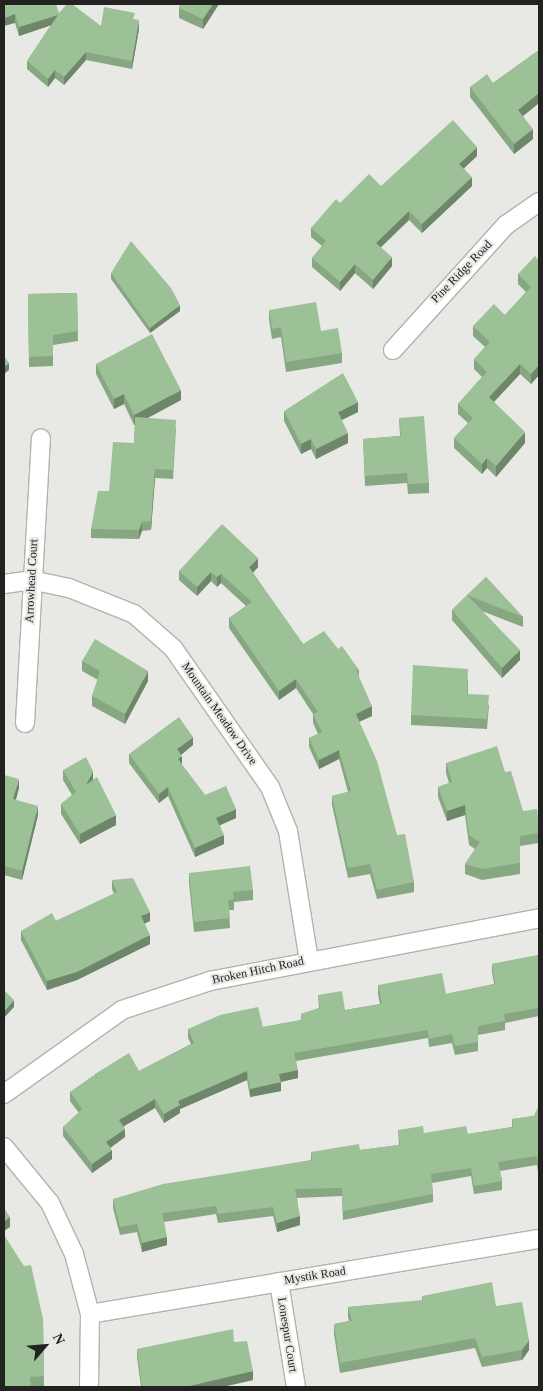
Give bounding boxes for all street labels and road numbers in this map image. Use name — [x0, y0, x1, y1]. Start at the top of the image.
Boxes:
street label: Pine Ridge Road — [429, 238, 495, 306]
street label: Arrowhead Court — [23, 539, 41, 623]
street label: Mountain Meadow Drive — [178, 660, 260, 768]
street label: Broken Hitch Road — [211, 954, 305, 988]
street label: Mystik Road — [283, 1264, 347, 1288]
street label: Lonespur Court — [274, 1297, 300, 1373]

